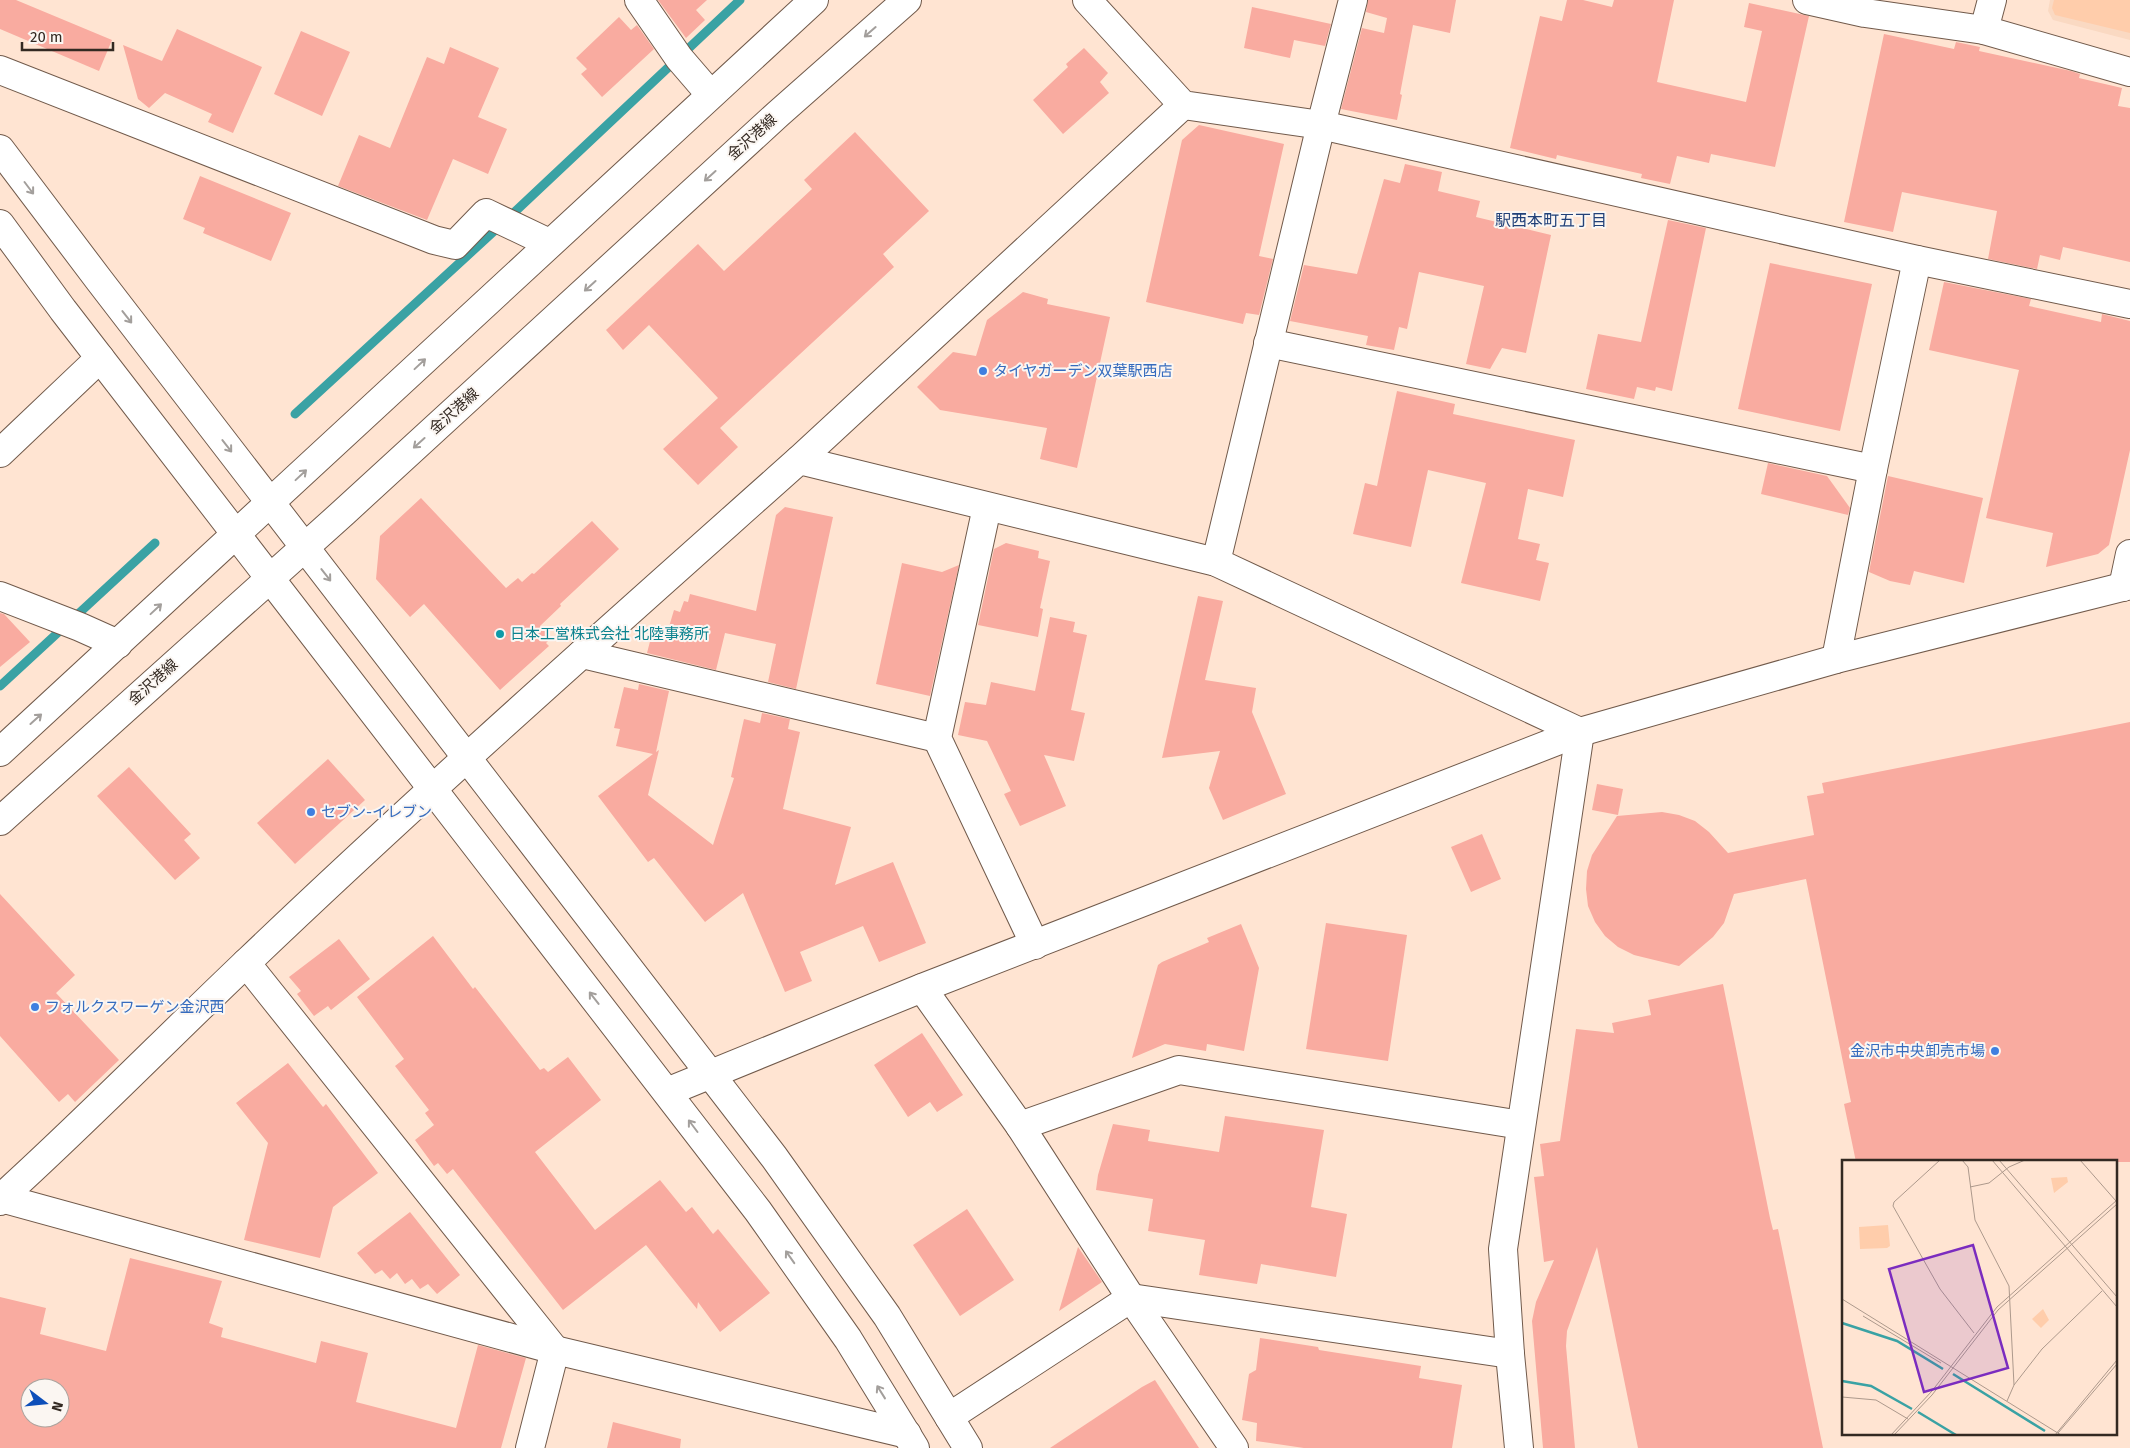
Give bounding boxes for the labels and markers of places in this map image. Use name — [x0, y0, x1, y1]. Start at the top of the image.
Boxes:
place label: タイヤガーデン双葉駅西店 — [993, 362, 1173, 380]
marker: タイヤガーデン双葉駅西店 — [977, 365, 989, 377]
place label: 日本工営株式会社 北陸事務所 — [510, 625, 709, 643]
marker: 日本工営株式会社 北陸事務所 — [494, 628, 506, 640]
place label: セブン-イレブン — [321, 803, 432, 821]
marker: セブン-イレブン — [305, 806, 317, 818]
place label: フォルクスワーゲン金沢西 — [45, 998, 225, 1016]
marker: フォルクスワーゲン金沢西 — [29, 1001, 41, 1013]
place label: 金沢市中央卸売市場 — [1850, 1042, 1985, 1060]
marker: 金沢市中央卸売市場 — [1989, 1045, 2001, 1057]

